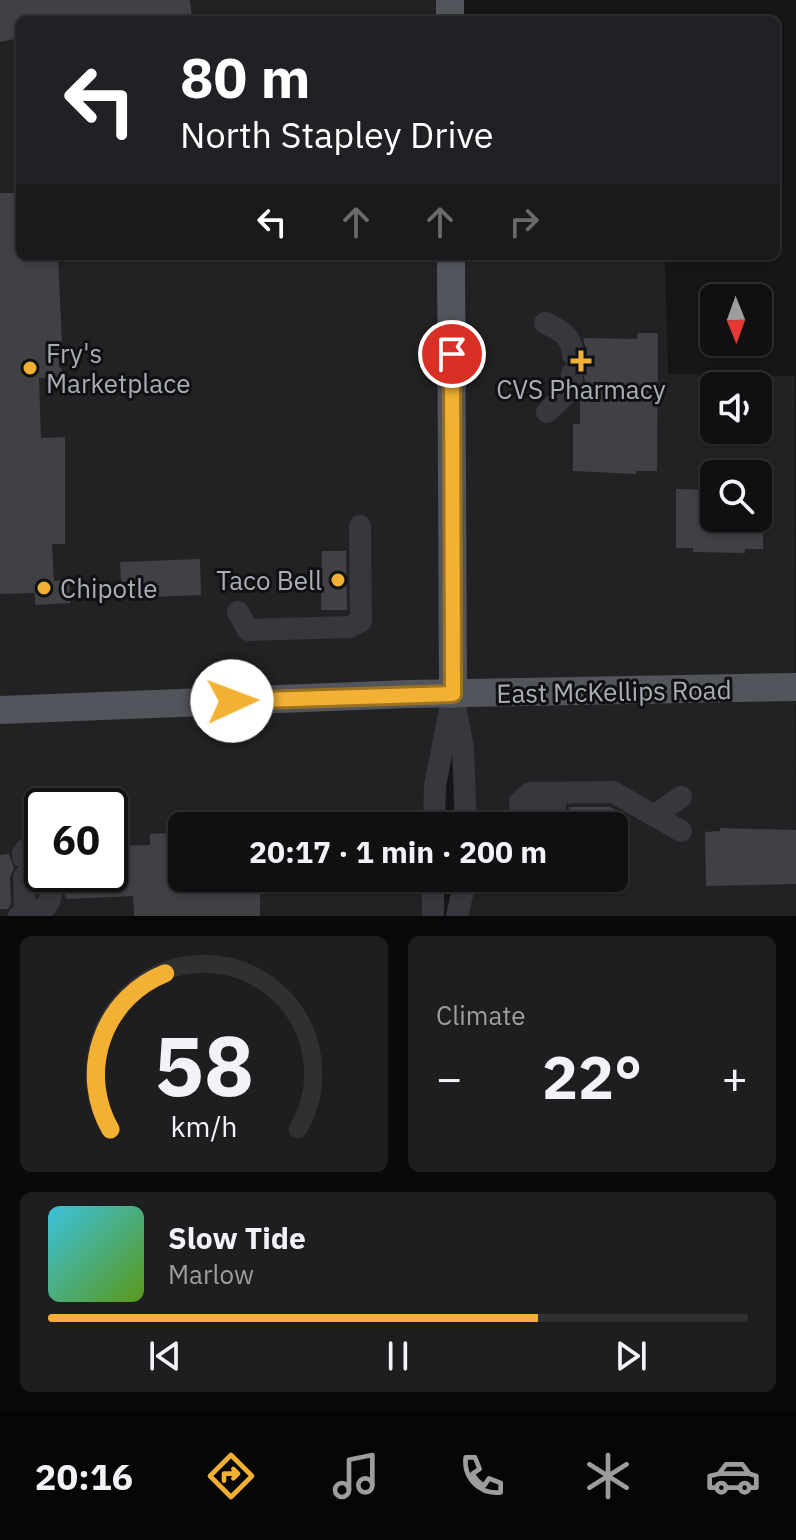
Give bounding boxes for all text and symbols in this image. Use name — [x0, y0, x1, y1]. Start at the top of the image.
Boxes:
text: 80 m — [180, 41, 310, 113]
icon: left — [48, 48, 152, 152]
text: North Stapley Drive — [180, 111, 494, 158]
icon: left — [250, 200, 294, 244]
icon: ahead — [334, 200, 378, 244]
icon: ahead — [418, 200, 462, 244]
icon: right — [502, 200, 546, 244]
north arrow — [700, 284, 772, 356]
map controls — [700, 284, 772, 532]
pin — [418, 320, 486, 388]
icon: arrive — [430, 332, 474, 376]
place label: Fry's Marketplace — [46, 336, 190, 400]
marker: CVS Pharmacy — [572, 352, 590, 370]
marker: Fry's Marketplace — [21, 359, 39, 377]
place label: CVS Pharmacy — [496, 372, 666, 406]
button: sound — [700, 372, 772, 444]
button: search — [700, 460, 772, 532]
place label: Taco Bell — [216, 563, 322, 597]
place label: Chipotle — [60, 571, 158, 605]
marker: Taco Bell — [329, 571, 347, 589]
marker: Chipotle — [35, 579, 53, 597]
position arrow — [190, 659, 274, 743]
street label: East McKellips Road — [496, 672, 732, 710]
speed limit sign: 60 — [24, 788, 128, 892]
text: 20:17 · 1 min · 200 m — [249, 832, 547, 871]
text: Climate — [436, 998, 526, 1032]
text: 58 — [154, 1011, 254, 1119]
text: 22° — [542, 1037, 642, 1116]
text: − — [436, 1049, 462, 1106]
text: + — [722, 1049, 748, 1106]
text: km/h — [170, 1108, 238, 1145]
text: Slow Tide — [168, 1218, 306, 1257]
text: Marlow — [168, 1257, 254, 1291]
icon: previous — [143, 1334, 187, 1378]
icon: pause — [376, 1334, 420, 1378]
icon: next — [609, 1334, 653, 1378]
icon: directions — [203, 1448, 259, 1504]
icon: music — [328, 1448, 384, 1504]
icon: phone — [454, 1448, 510, 1504]
icon: climate — [580, 1448, 636, 1504]
icon: car — [705, 1448, 761, 1504]
text: 20:16 — [35, 1453, 133, 1500]

